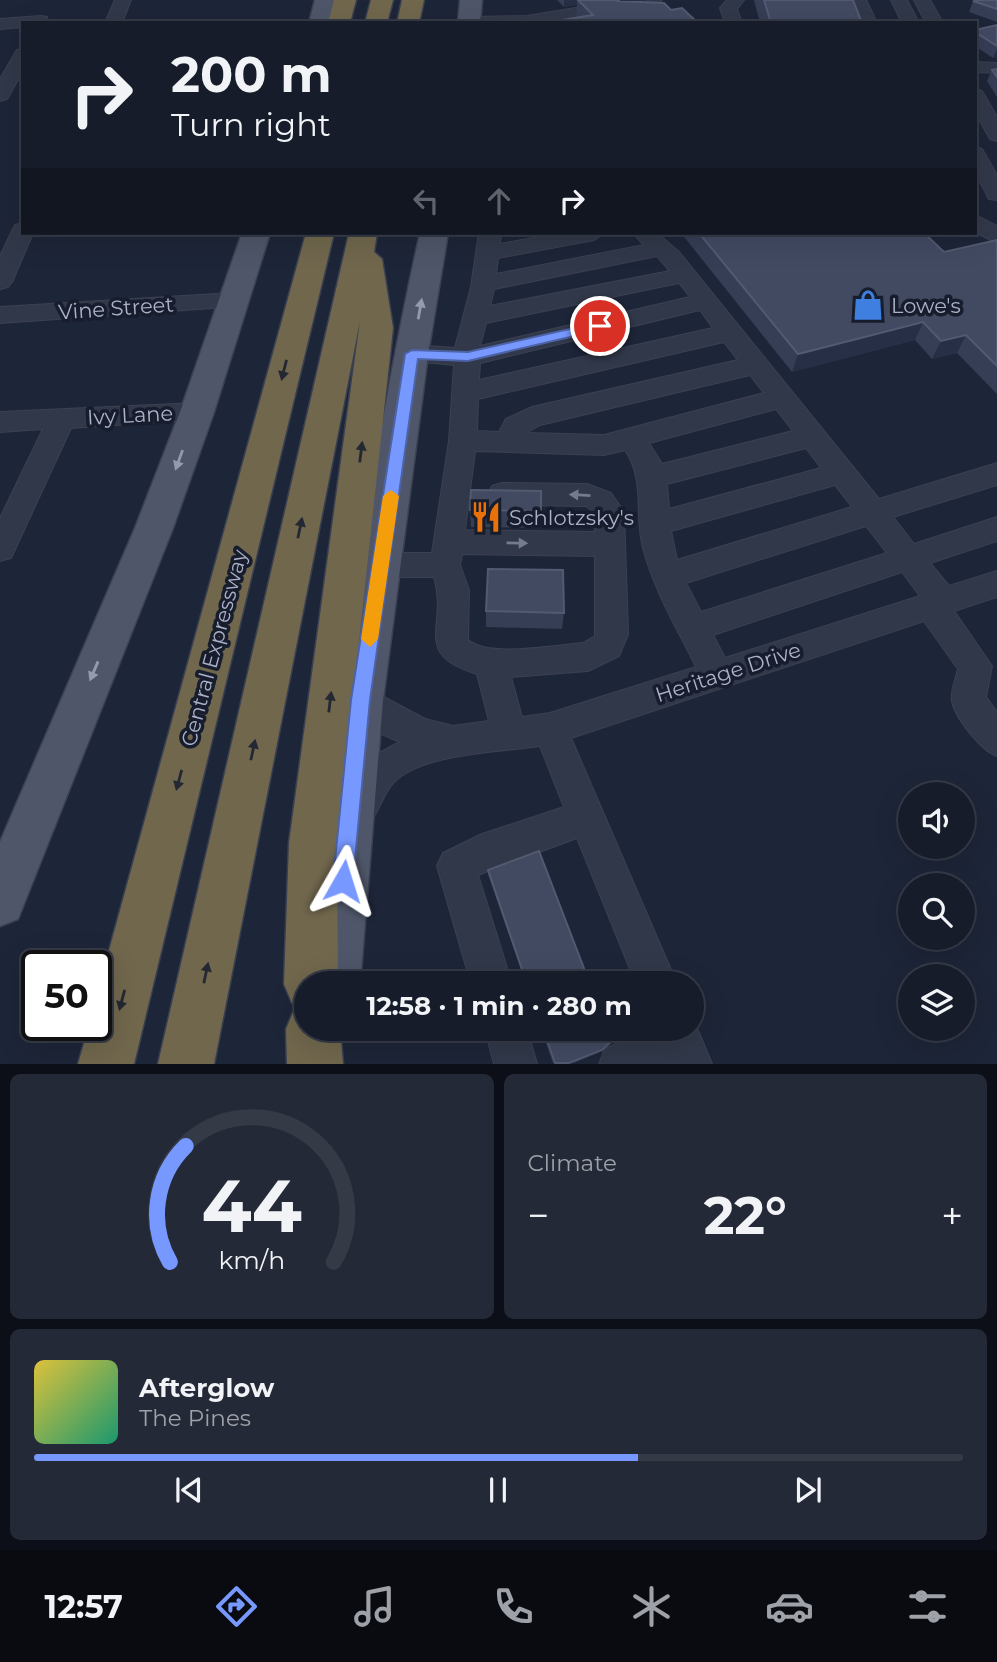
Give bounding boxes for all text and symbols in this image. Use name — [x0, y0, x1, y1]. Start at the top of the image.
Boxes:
text: 200 m — [171, 45, 332, 104]
icon: right — [56, 49, 147, 140]
text: Turn right — [171, 105, 331, 144]
icon: left — [407, 182, 445, 220]
icon: ahead — [480, 182, 518, 220]
icon: right — [553, 182, 591, 220]
shop icon: Lowe's — [851, 288, 885, 322]
street label: Vine Street — [57, 291, 175, 325]
place label: Lowe's — [891, 293, 961, 318]
pin — [570, 296, 630, 356]
one-way arrow — [415, 298, 426, 320]
icon: arrive — [581, 307, 619, 345]
one-way arrow — [278, 359, 289, 381]
street label: Ivy Lane — [86, 400, 174, 430]
one-way arrow — [356, 441, 367, 463]
one-way arrow — [173, 449, 184, 470]
one-way arrow — [569, 489, 591, 500]
restaurant icon: Schlotzsky's — [469, 500, 503, 534]
place label: Schlotzsky's — [509, 505, 634, 530]
one-way arrow — [295, 517, 306, 539]
one-way arrow — [506, 537, 528, 549]
street label: Central Expressway — [176, 546, 252, 749]
street label: Heritage Drive — [652, 637, 804, 707]
one-way arrow — [88, 661, 100, 681]
one-way arrow — [325, 691, 336, 713]
one-way arrow — [248, 739, 259, 761]
one-way arrow — [173, 769, 184, 791]
map controls — [898, 782, 975, 1041]
button: sound — [898, 782, 975, 859]
position arrow — [306, 844, 380, 918]
button: search — [898, 873, 975, 950]
speed limit sign: 50 — [21, 950, 112, 1041]
one-way arrow — [200, 962, 211, 984]
button: layers — [898, 964, 975, 1041]
one-way arrow — [116, 990, 127, 1012]
text: 12:58 · 1 min · 280 m — [366, 990, 632, 1022]
text: Climate — [528, 1149, 617, 1177]
text: 44 — [202, 1163, 302, 1251]
text: 22° — [704, 1184, 787, 1247]
text: − — [528, 1192, 549, 1239]
text: + — [941, 1192, 963, 1239]
text: km/h — [218, 1245, 285, 1275]
text: Afterglow — [139, 1372, 274, 1404]
text: The Pines — [139, 1404, 251, 1432]
icon: previous — [170, 1471, 208, 1509]
icon: pause — [479, 1471, 517, 1509]
icon: next — [789, 1471, 827, 1509]
icon: directions — [212, 1582, 261, 1631]
icon: music — [350, 1582, 399, 1631]
icon: phone — [489, 1582, 538, 1631]
icon: climate — [627, 1582, 676, 1631]
icon: car — [765, 1582, 814, 1631]
icon: filters — [903, 1582, 952, 1631]
text: 12:57 — [45, 1587, 123, 1626]

